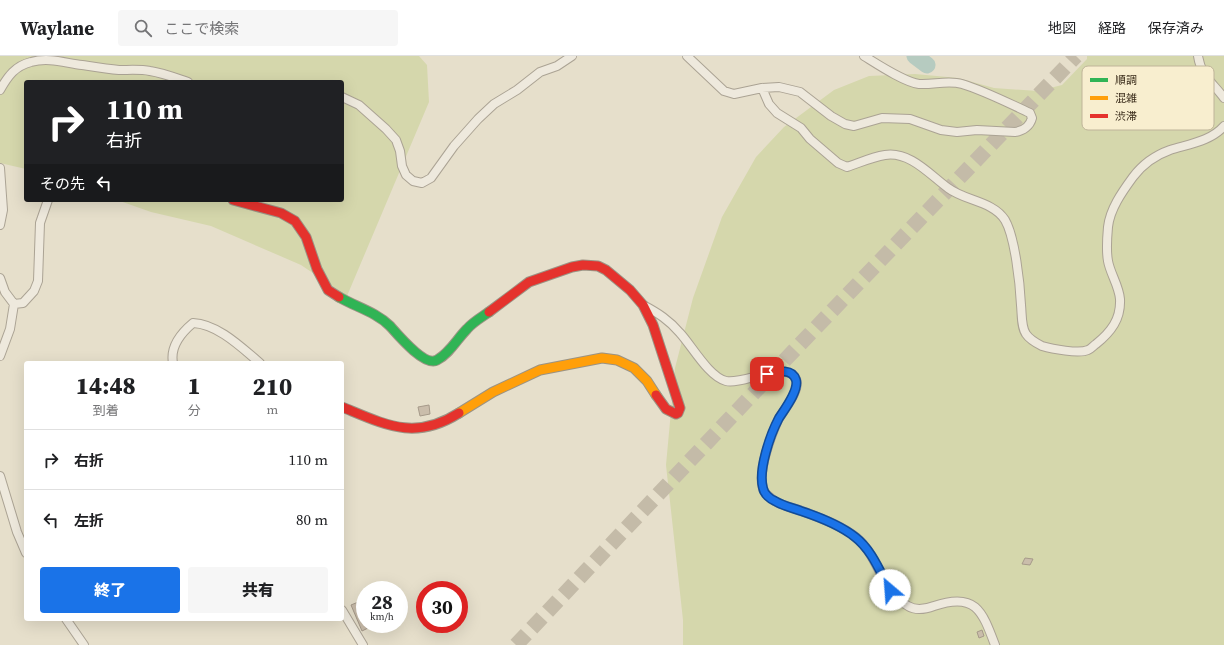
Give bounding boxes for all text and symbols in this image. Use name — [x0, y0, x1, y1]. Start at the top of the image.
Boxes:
search box — [118, 10, 398, 46]
text: Waylane — [20, 15, 94, 41]
icon: search — [132, 17, 154, 39]
text: ここで検索 — [164, 18, 239, 39]
text: 地図 — [1048, 18, 1076, 38]
text: 経路 — [1098, 18, 1126, 38]
text: 保存済み — [1148, 18, 1204, 38]
legend — [1082, 66, 1214, 130]
text: 順調 — [1115, 73, 1137, 88]
text: 110 m — [106, 90, 183, 128]
text: 混雑 — [1115, 91, 1137, 106]
icon: right — [40, 96, 92, 148]
text: 渋滞 — [1115, 109, 1137, 124]
text: 右折 — [106, 128, 142, 153]
icon: left — [93, 172, 115, 194]
text: その先 — [40, 173, 85, 194]
pin — [750, 357, 784, 391]
icon: arrive — [756, 363, 778, 385]
text: 14:48 — [76, 369, 136, 402]
text: 1 — [188, 369, 201, 402]
text: 210 — [253, 370, 292, 403]
text: m — [267, 401, 278, 418]
text: 到着 — [93, 402, 119, 419]
text: 分 — [188, 402, 201, 419]
icon: right — [40, 449, 62, 471]
text: 110 m — [288, 449, 328, 470]
text: 右折 — [74, 450, 104, 471]
icon: left — [40, 509, 62, 531]
text: 80 m — [296, 509, 328, 530]
text: 左折 — [74, 510, 104, 531]
button: 終了 — [40, 567, 180, 613]
button: 共有 — [188, 567, 328, 613]
position arrow — [869, 569, 911, 611]
speed limit sign: 30 — [416, 581, 468, 633]
text: 28 — [371, 588, 393, 616]
text: km/h — [370, 610, 394, 623]

